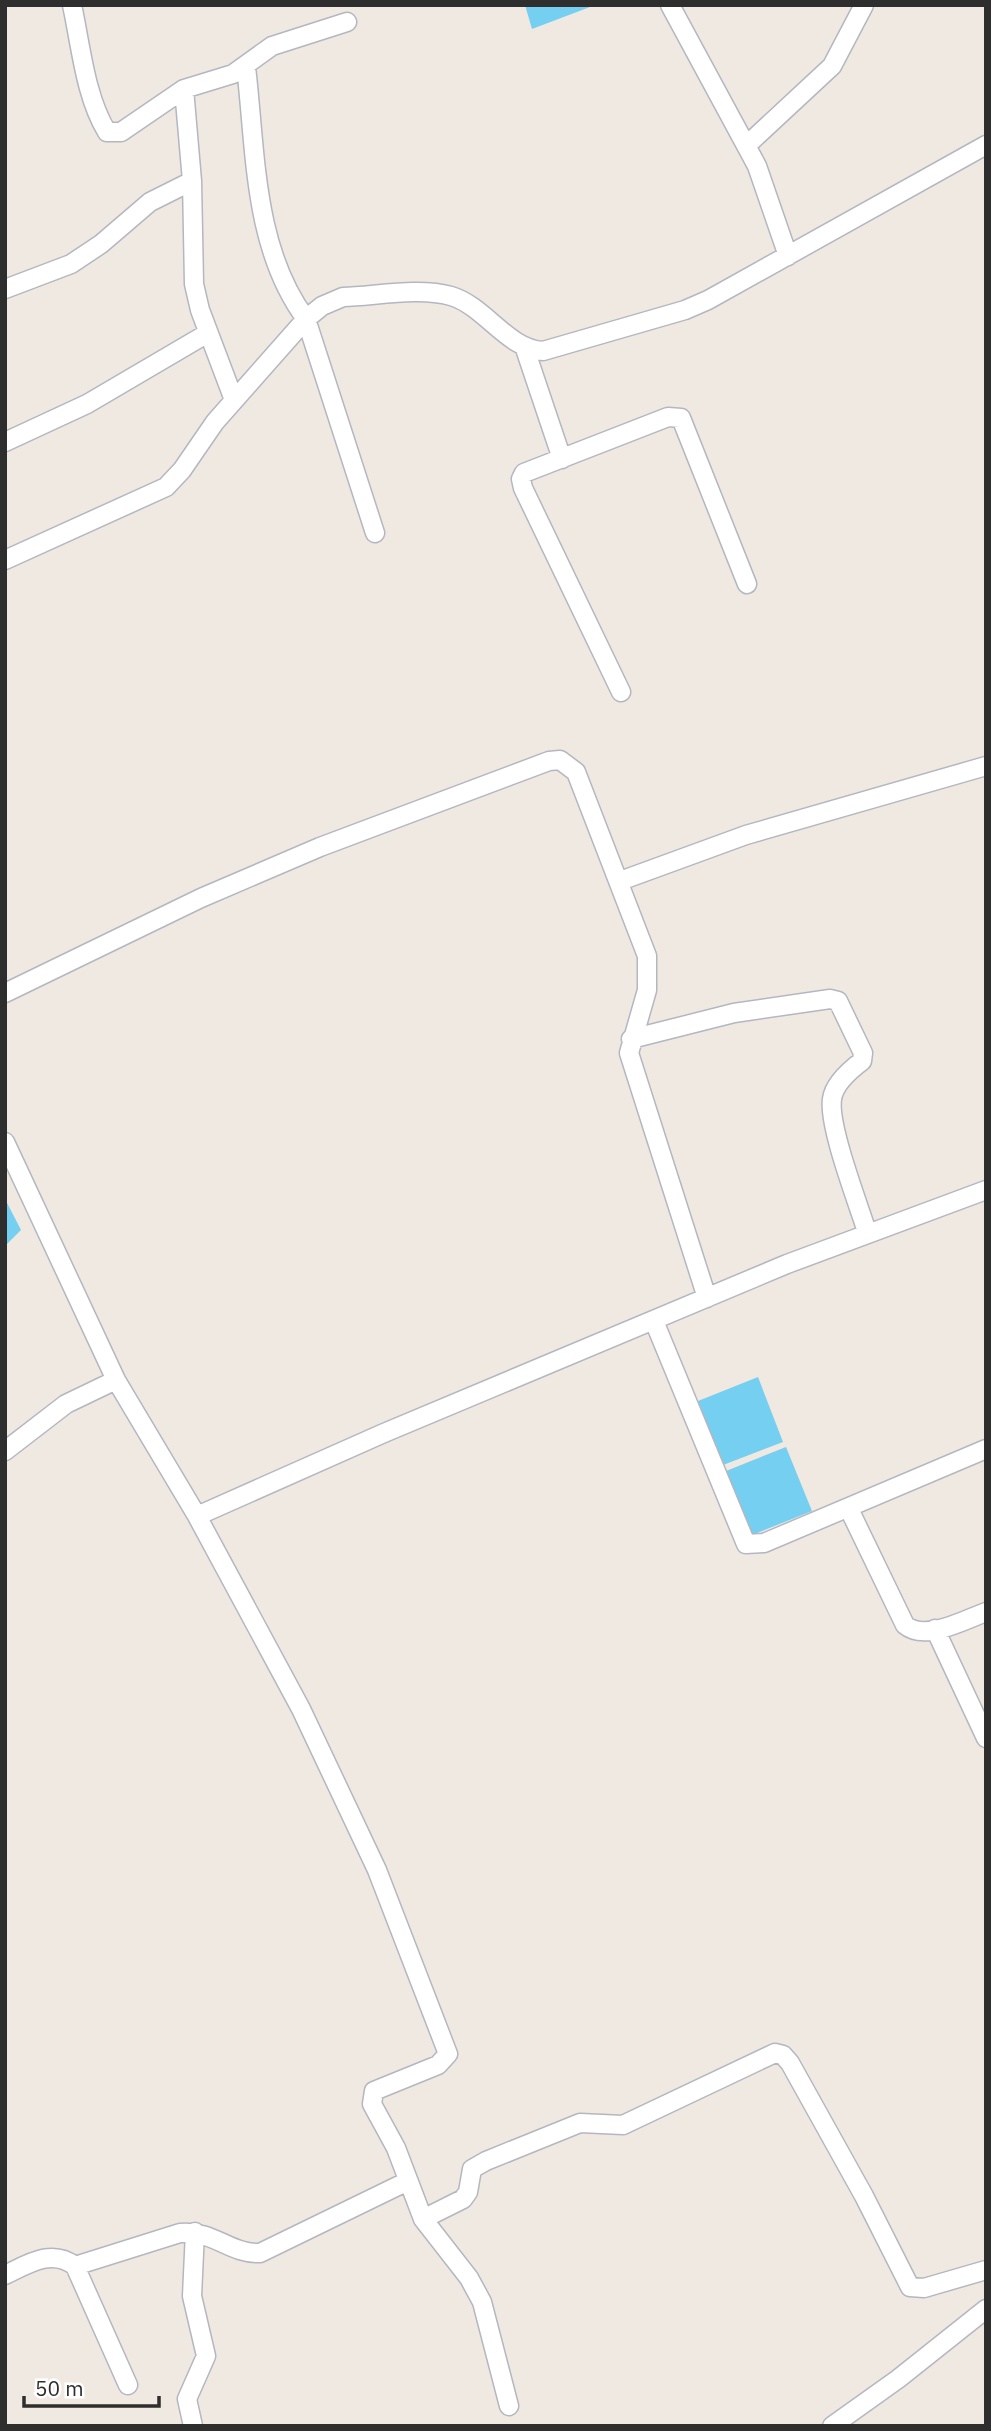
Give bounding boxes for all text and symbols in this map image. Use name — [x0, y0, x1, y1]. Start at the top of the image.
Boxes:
scale bar — [24, 2364, 159, 2408]
text: 50 m — [35, 2374, 84, 2402]

